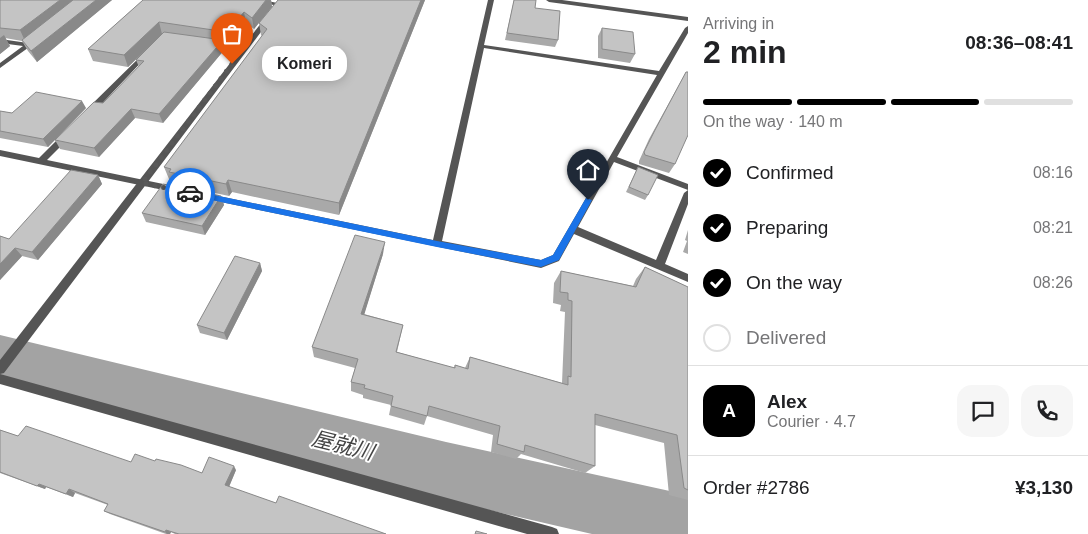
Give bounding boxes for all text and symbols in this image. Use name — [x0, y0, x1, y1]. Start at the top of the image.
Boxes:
pin — [211, 13, 253, 64]
text: Arriving in — [703, 15, 774, 32]
icon: bag — [218, 20, 246, 48]
text: 08:36–08:41 — [965, 32, 1073, 53]
text: 2 min — [703, 34, 787, 70]
callout: Komeri — [262, 46, 347, 82]
text: Komeri — [277, 55, 332, 72]
text: On the way · 140 m — [703, 113, 843, 130]
pin — [567, 149, 609, 200]
icon: home — [574, 156, 602, 184]
icon: check — [703, 159, 731, 187]
text: Confirmed — [746, 162, 834, 183]
text: 08:16 — [1033, 164, 1073, 181]
courier — [165, 168, 215, 218]
icon: car — [176, 179, 204, 207]
icon: check — [703, 214, 731, 242]
text: Preparing — [746, 217, 828, 238]
text: 08:21 — [1033, 219, 1073, 236]
icon: check — [703, 269, 731, 297]
text: On the way — [746, 272, 842, 293]
text: 08:26 — [1033, 274, 1073, 291]
text: Delivered — [746, 327, 826, 348]
button: chat — [957, 385, 1009, 437]
button: phone — [1021, 385, 1073, 437]
text: Alex — [767, 391, 807, 412]
text: A — [722, 400, 736, 421]
text: Courier · 4.7 — [767, 413, 856, 430]
water label: 屋就川 — [310, 426, 378, 464]
text: Order #2786 — [703, 477, 810, 498]
text: ¥3,130 — [1015, 477, 1073, 498]

